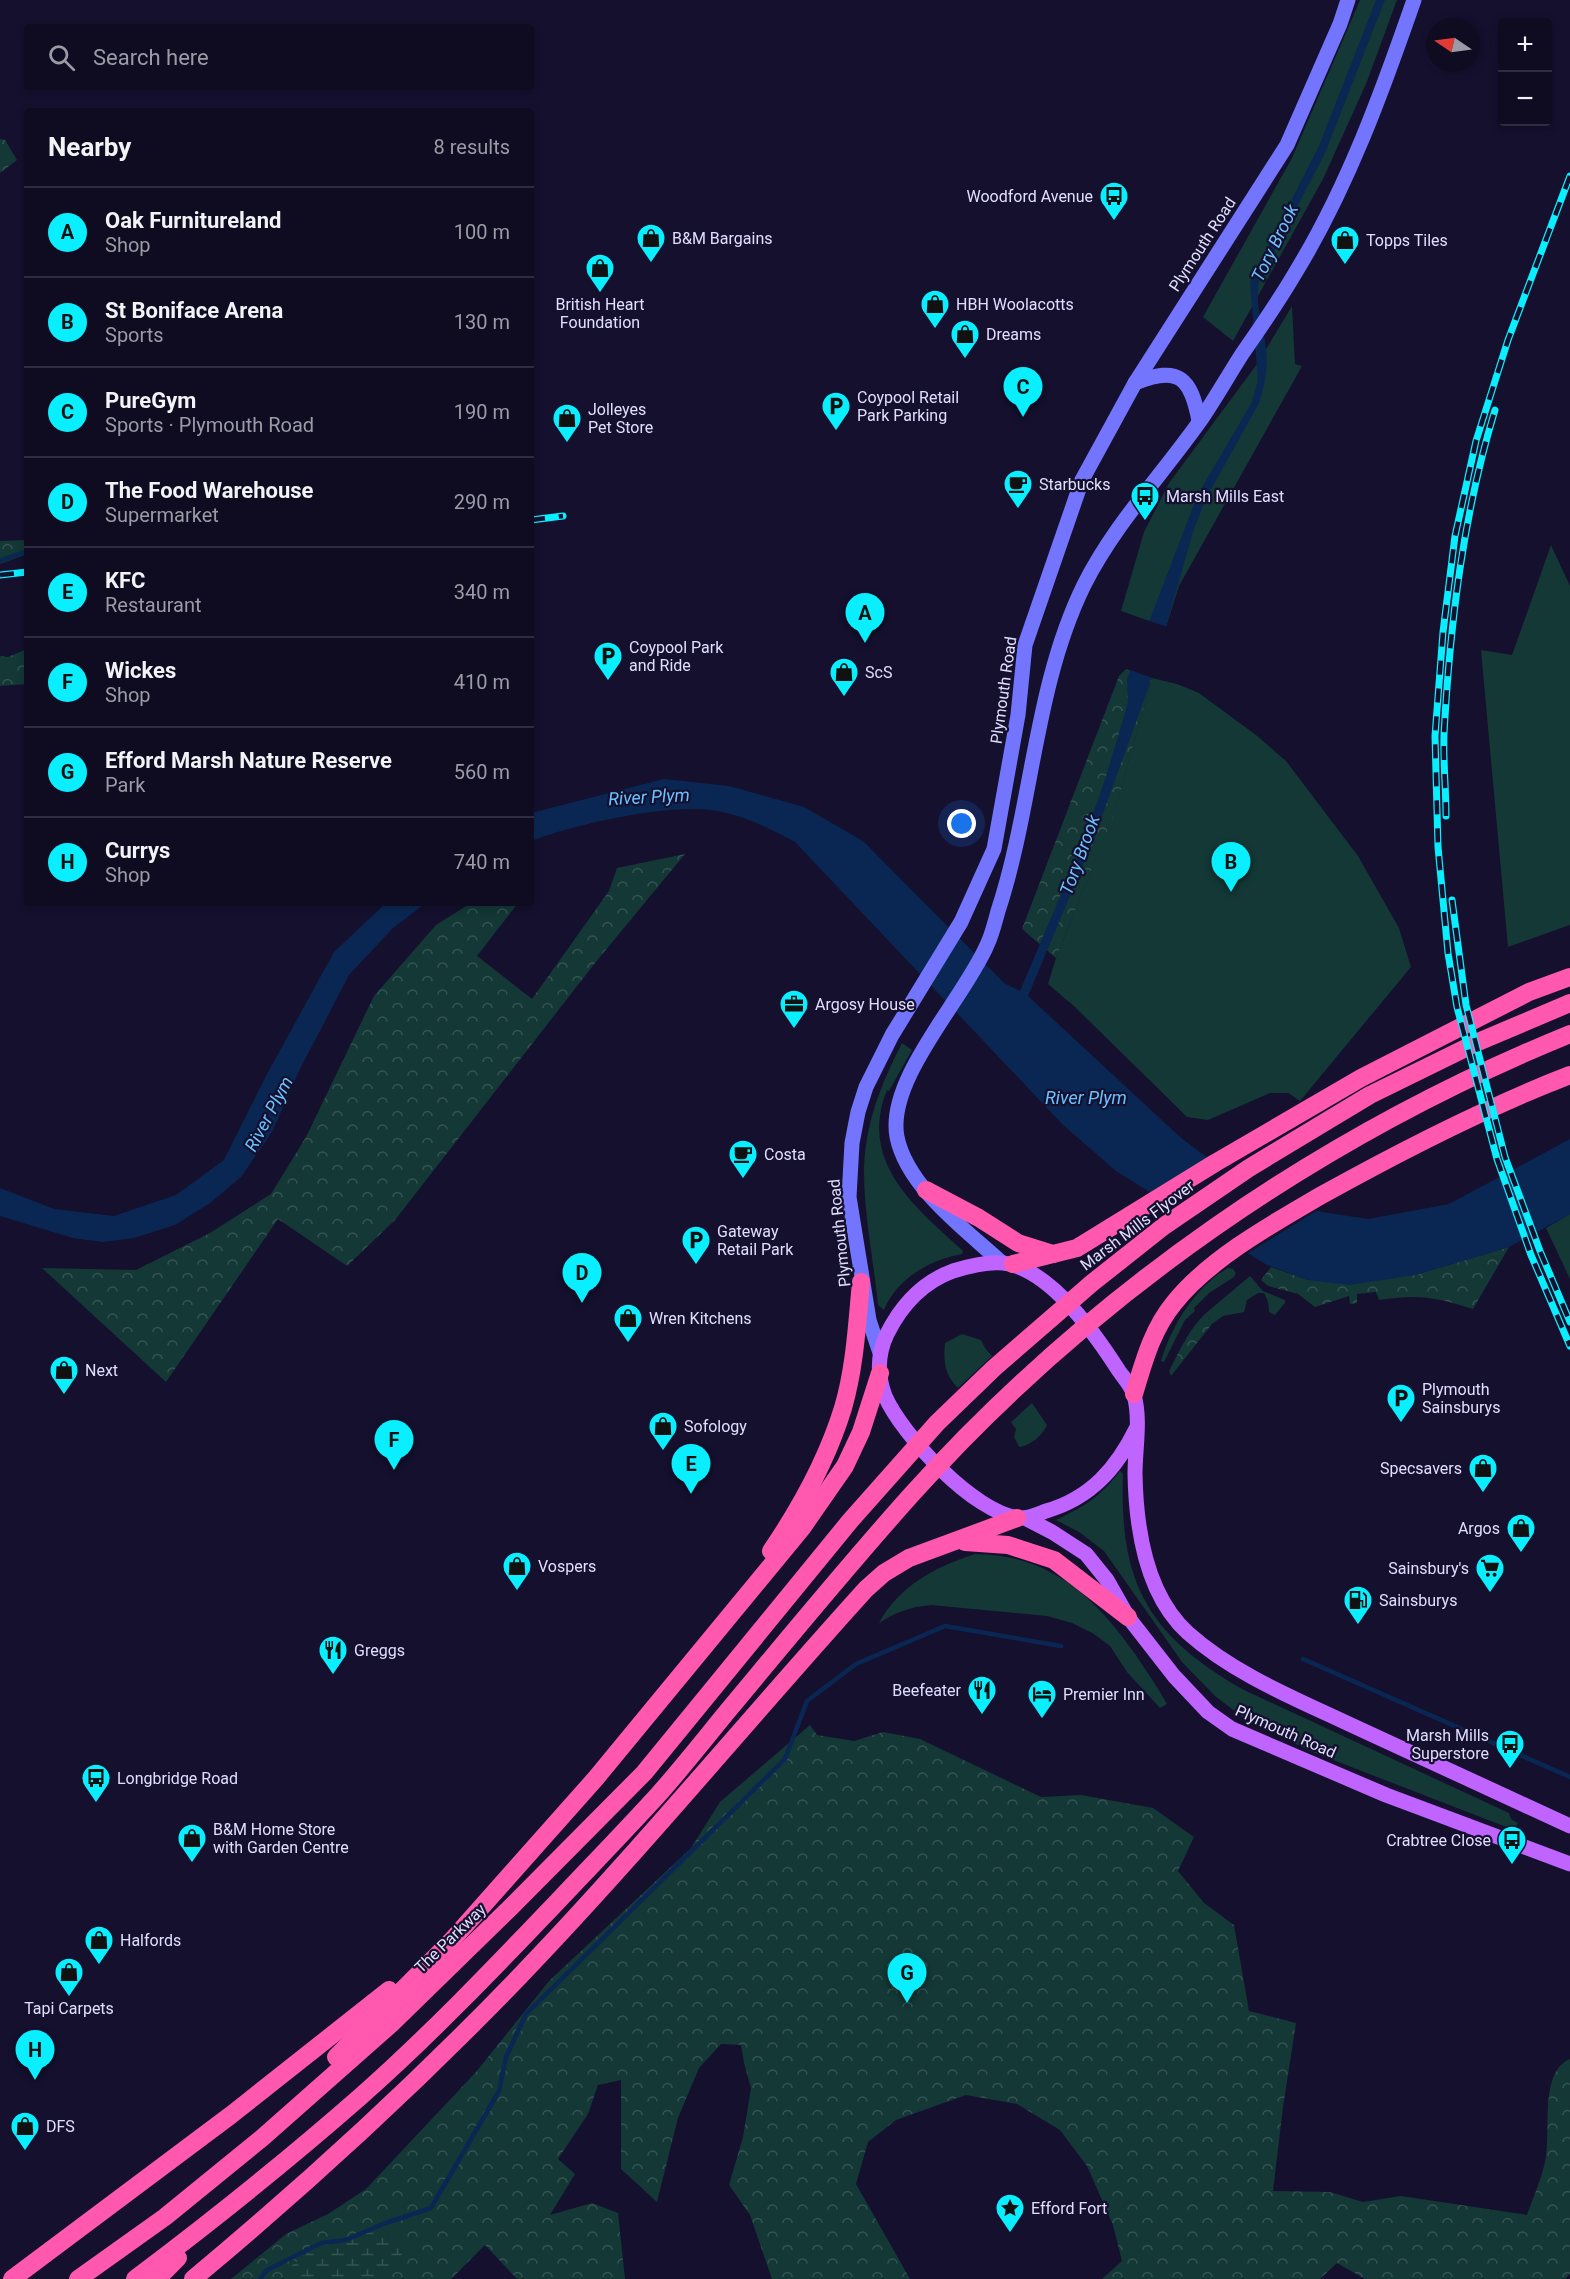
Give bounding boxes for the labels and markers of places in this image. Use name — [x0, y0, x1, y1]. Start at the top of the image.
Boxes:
bus stop icon: Woodford Avenue — [1098, 180, 1130, 222]
place label: Woodford Avenue — [967, 187, 1093, 206]
shop icon: B&M Bargains — [635, 222, 667, 264]
shop icon: Topps Tiles — [1329, 224, 1361, 266]
place label: B&M Bargains — [672, 229, 772, 248]
place label: Topps Tiles — [1366, 231, 1448, 250]
shop icon: British Heart Foundation — [584, 252, 616, 294]
shop icon: HBH Woolacotts — [919, 288, 951, 330]
place label: British Heart Foundation — [555, 295, 645, 332]
place label: HBH Woolacotts — [956, 295, 1074, 314]
shop icon: Dreams — [949, 318, 981, 360]
place label: Dreams — [986, 325, 1041, 344]
pin: C — [1004, 368, 1042, 417]
place label: Coypool Retail Park Parking — [857, 388, 959, 425]
parking icon: Coypool Retail Park Parking — [820, 390, 852, 432]
place label: Jolleyes Pet Store — [588, 400, 653, 437]
shop icon: Jolleyes Pet Store — [551, 402, 583, 444]
cafe icon: Starbucks — [1002, 468, 1034, 510]
place label: Starbucks — [1039, 475, 1110, 494]
bus stop icon: Marsh Mills East — [1129, 480, 1161, 522]
place label: Marsh Mills East — [1166, 487, 1284, 506]
pin: A — [846, 594, 884, 643]
place label: Coypool Park and Ride — [629, 638, 724, 675]
parking icon: Coypool Park and Ride — [592, 640, 624, 682]
shop icon: ScS — [828, 656, 860, 698]
place label: ScS — [865, 663, 892, 682]
pin: B — [1212, 842, 1250, 892]
office icon: Argosy House — [778, 988, 810, 1030]
place label: Argosy House — [815, 995, 915, 1014]
cafe icon: Costa — [727, 1138, 759, 1180]
place label: Costa — [764, 1145, 806, 1164]
place label: Gateway Retail Park — [717, 1222, 794, 1259]
parking icon: Gateway Retail Park — [680, 1224, 712, 1266]
pin: D — [562, 1254, 602, 1303]
shop icon: Wren Kitchens — [612, 1302, 644, 1344]
place label: Wren Kitchens — [649, 1309, 752, 1328]
shop icon: Next — [48, 1354, 80, 1396]
place label: Next — [85, 1361, 118, 1380]
place label: Plymouth Sainsburys — [1422, 1380, 1500, 1417]
parking icon: Plymouth Sainsburys — [1385, 1382, 1417, 1424]
shop icon: Sofology — [647, 1410, 679, 1452]
place label: Sofology — [684, 1417, 747, 1436]
pin: F — [374, 1420, 414, 1470]
pin: E — [672, 1444, 710, 1494]
shop icon: Specsavers — [1467, 1452, 1499, 1494]
place label: Specsavers — [1380, 1459, 1462, 1478]
shop icon: Argos — [1505, 1512, 1537, 1554]
place label: Argos — [1458, 1519, 1500, 1538]
shop icon: Vospers — [501, 1550, 533, 1592]
supermarket icon: Sainsbury's — [1474, 1552, 1506, 1594]
place label: Vospers — [538, 1557, 596, 1576]
place label: Sainsbury's — [1388, 1559, 1469, 1578]
fuel station icon: Sainsburys — [1342, 1584, 1374, 1626]
place label: Sainsburys — [1379, 1591, 1457, 1610]
restaurant icon: Greggs — [317, 1634, 349, 1676]
place label: Greggs — [354, 1641, 405, 1660]
restaurant icon: Beefeater — [966, 1674, 998, 1716]
hotel icon: Premier Inn — [1026, 1678, 1058, 1720]
place label: Beefeater — [892, 1681, 962, 1700]
place label: Premier Inn — [1063, 1685, 1145, 1704]
place label: Marsh Mills Superstore — [1406, 1726, 1489, 1763]
bus stop icon: Marsh Mills Superstore — [1494, 1728, 1526, 1770]
bus stop icon: Longbridge Road — [80, 1762, 112, 1804]
place label: Longbridge Road — [117, 1769, 238, 1788]
place label: B&M Home Store with Garden Centre — [213, 1820, 349, 1857]
shop icon: B&M Home Store with Garden Centre — [176, 1822, 208, 1864]
bus stop icon: Crabtree Close — [1496, 1824, 1528, 1866]
place label: Crabtree Close — [1386, 1831, 1491, 1850]
shop icon: Halfords — [83, 1924, 115, 1966]
place label: Halfords — [120, 1931, 181, 1950]
pin: G — [888, 1954, 926, 2003]
shop icon: Tapi Carpets — [53, 1956, 85, 1998]
place label: Tapi Carpets — [24, 1999, 114, 2018]
pin: H — [15, 2030, 54, 2080]
shop icon: DFS — [9, 2110, 41, 2152]
place label: DFS — [46, 2117, 75, 2136]
place icon: Efford Fort — [994, 2192, 1026, 2234]
place label: Efford Fort — [1031, 2199, 1107, 2218]

